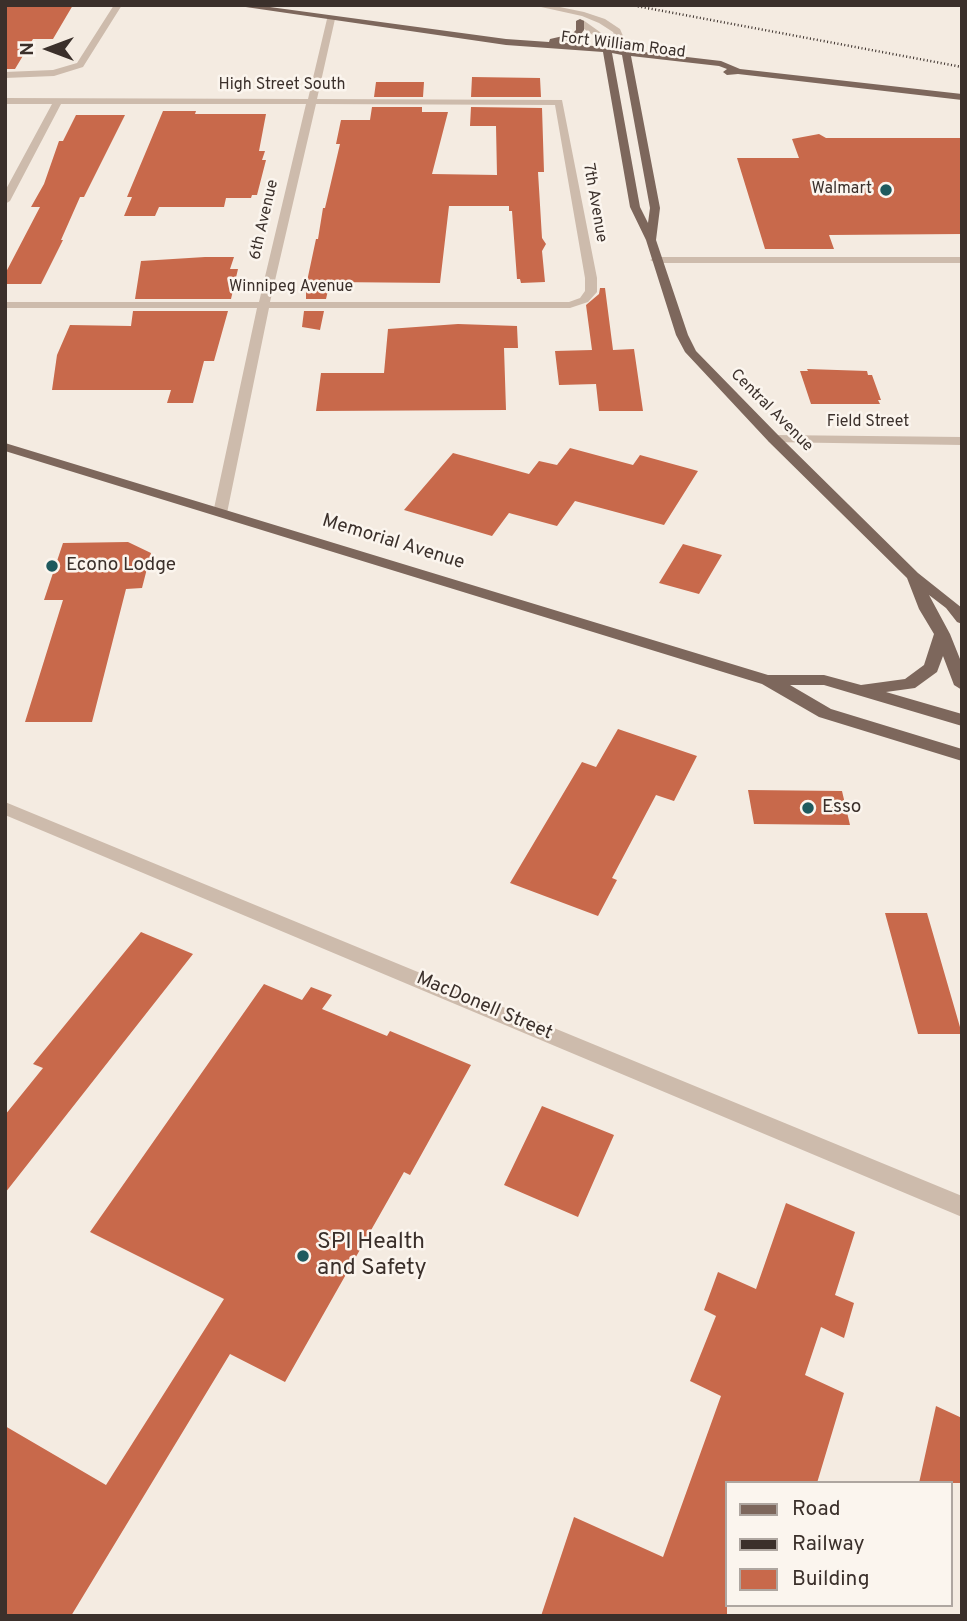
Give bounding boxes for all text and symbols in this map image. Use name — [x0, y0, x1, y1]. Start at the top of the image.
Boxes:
north arrow — [14, 14, 84, 84]
street label: Fort William Road — [559, 29, 687, 63]
text: N — [16, 42, 40, 56]
street label: High Street South — [219, 76, 345, 96]
street label: 7th Avenue — [578, 162, 610, 244]
street label: 6th Avenue — [246, 178, 284, 262]
place label: Walmart — [812, 180, 872, 200]
marker: Walmart — [878, 182, 894, 198]
street label: Winnipeg Avenue — [229, 278, 353, 298]
street label: Central Avenue — [726, 366, 816, 456]
street label: Field Street — [827, 413, 909, 433]
street label: Memorial Avenue — [319, 511, 467, 575]
place label: Econo Lodge — [66, 555, 176, 577]
marker: Econo Lodge — [44, 558, 60, 574]
place label: Esso — [822, 797, 861, 819]
marker: Esso — [800, 800, 816, 816]
street label: MacDonell Street — [412, 968, 556, 1046]
place label: SPI Health and Safety — [317, 1229, 427, 1283]
marker: SPI Health and Safety — [295, 1248, 311, 1264]
legend — [726, 1481, 953, 1607]
text: Road — [792, 1496, 841, 1523]
text: Railway — [792, 1531, 865, 1558]
text: Building — [792, 1566, 870, 1593]

